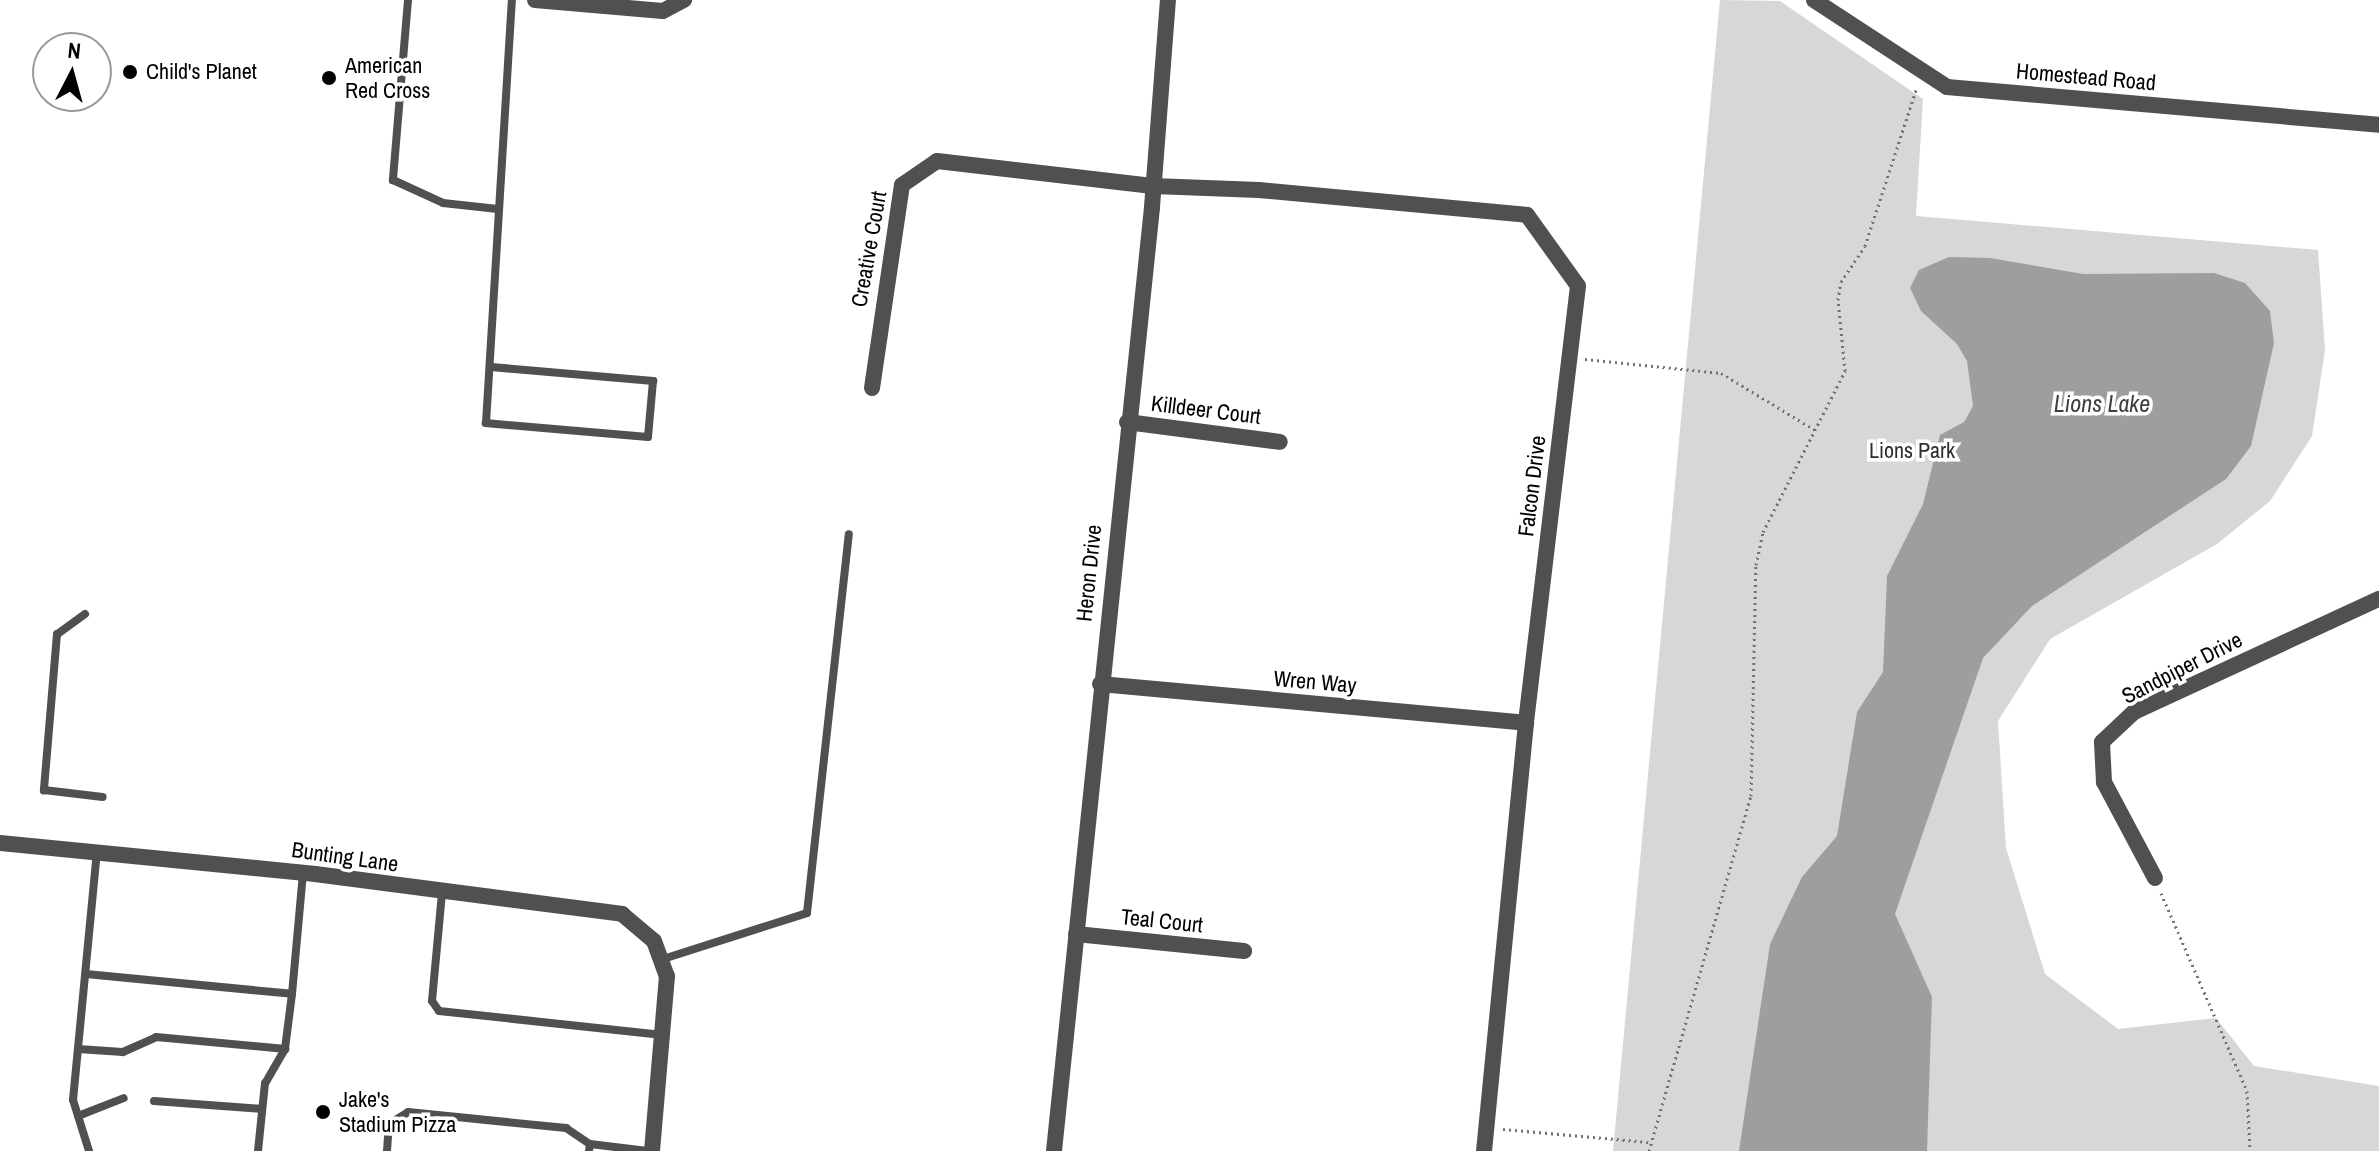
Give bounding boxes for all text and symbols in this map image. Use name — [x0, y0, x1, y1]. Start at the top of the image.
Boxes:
north arrow — [32, 32, 112, 112]
text: N — [66, 35, 82, 66]
place label: American Red Cross — [345, 52, 430, 104]
street label: Homestead Road — [2015, 58, 2157, 96]
place label: Child's Planet — [146, 59, 257, 85]
marker: Child's Planet — [121, 63, 139, 81]
marker: American Red Cross — [320, 69, 338, 87]
street label: Creative Court — [846, 189, 892, 309]
street label: Killdeer Court — [1150, 390, 1262, 430]
water label: Lions Lake — [2054, 390, 2150, 418]
street label: Falcon Drive — [1513, 434, 1551, 538]
park label: Lions Park — [1869, 438, 1955, 464]
street label: Heron Drive — [1071, 523, 1107, 623]
street label: Sandpiper Drive — [2117, 626, 2247, 710]
street label: Wren Way — [1272, 665, 1358, 699]
street label: Bunting Lane — [290, 836, 400, 878]
street label: Teal Court — [1120, 904, 1204, 938]
place label: Jake's Stadium Pizza — [339, 1086, 456, 1138]
marker: Jake's Stadium Pizza — [314, 1103, 332, 1121]

